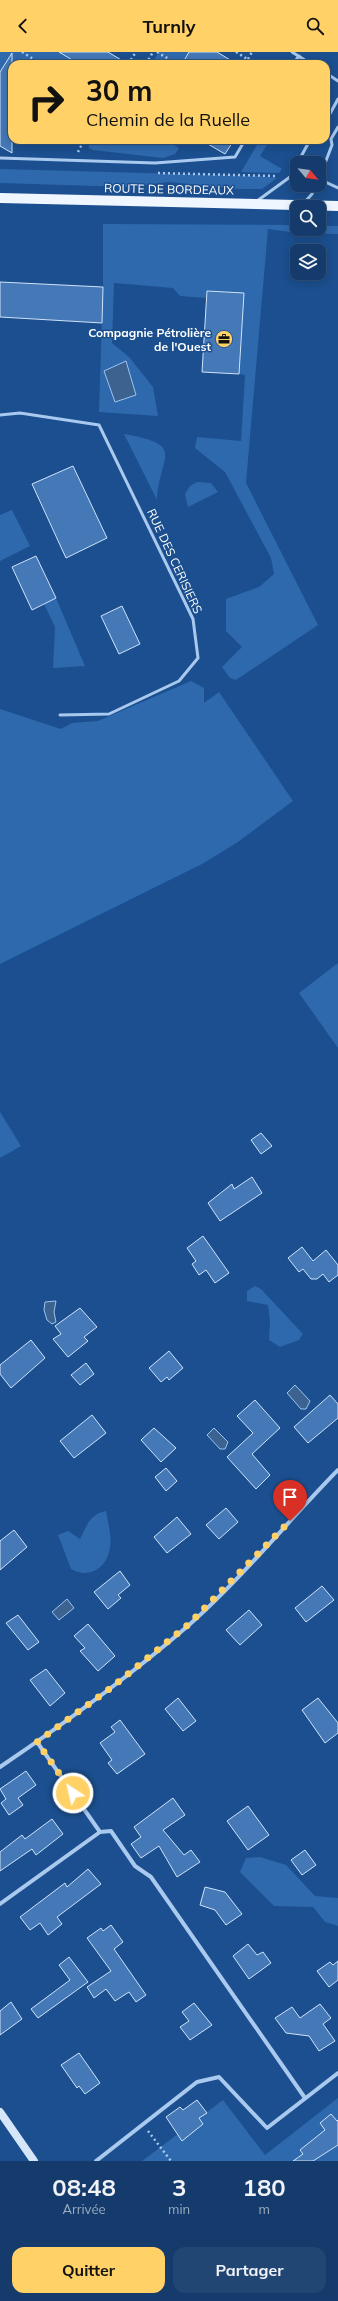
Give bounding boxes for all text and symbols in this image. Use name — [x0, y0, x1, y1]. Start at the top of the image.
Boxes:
icon: back — [12, 15, 34, 37]
text: Turnly — [143, 15, 195, 38]
icon: search — [304, 15, 326, 37]
text: 30 m — [86, 73, 152, 108]
icon: right — [20, 76, 72, 128]
text: Chemin de la Ruelle — [86, 108, 250, 131]
north arrow — [290, 156, 326, 192]
map controls — [290, 156, 326, 280]
street label: ROUTE DE BORDEAUX — [104, 180, 234, 198]
button: search — [290, 200, 326, 236]
button: layers — [290, 244, 326, 280]
place label: Compagnie Pétrolière de l'Ouest — [88, 325, 211, 354]
office icon: Compagnie Pétrolière de l'Ouest — [214, 329, 234, 349]
street label: RUE DES CERISIERS — [144, 506, 206, 616]
pin — [273, 1480, 307, 1521]
icon: arrive — [279, 1486, 301, 1508]
position arrow — [52, 1772, 94, 1814]
text: 08:48 — [52, 2172, 116, 2202]
text: 3 — [172, 2172, 186, 2202]
text: 180 — [243, 2172, 286, 2202]
text: Arrivée — [63, 2201, 106, 2217]
text: min — [168, 2201, 190, 2217]
text: m — [258, 2201, 270, 2217]
button: Quitter — [12, 2247, 165, 2293]
button: Partager — [173, 2247, 326, 2293]

